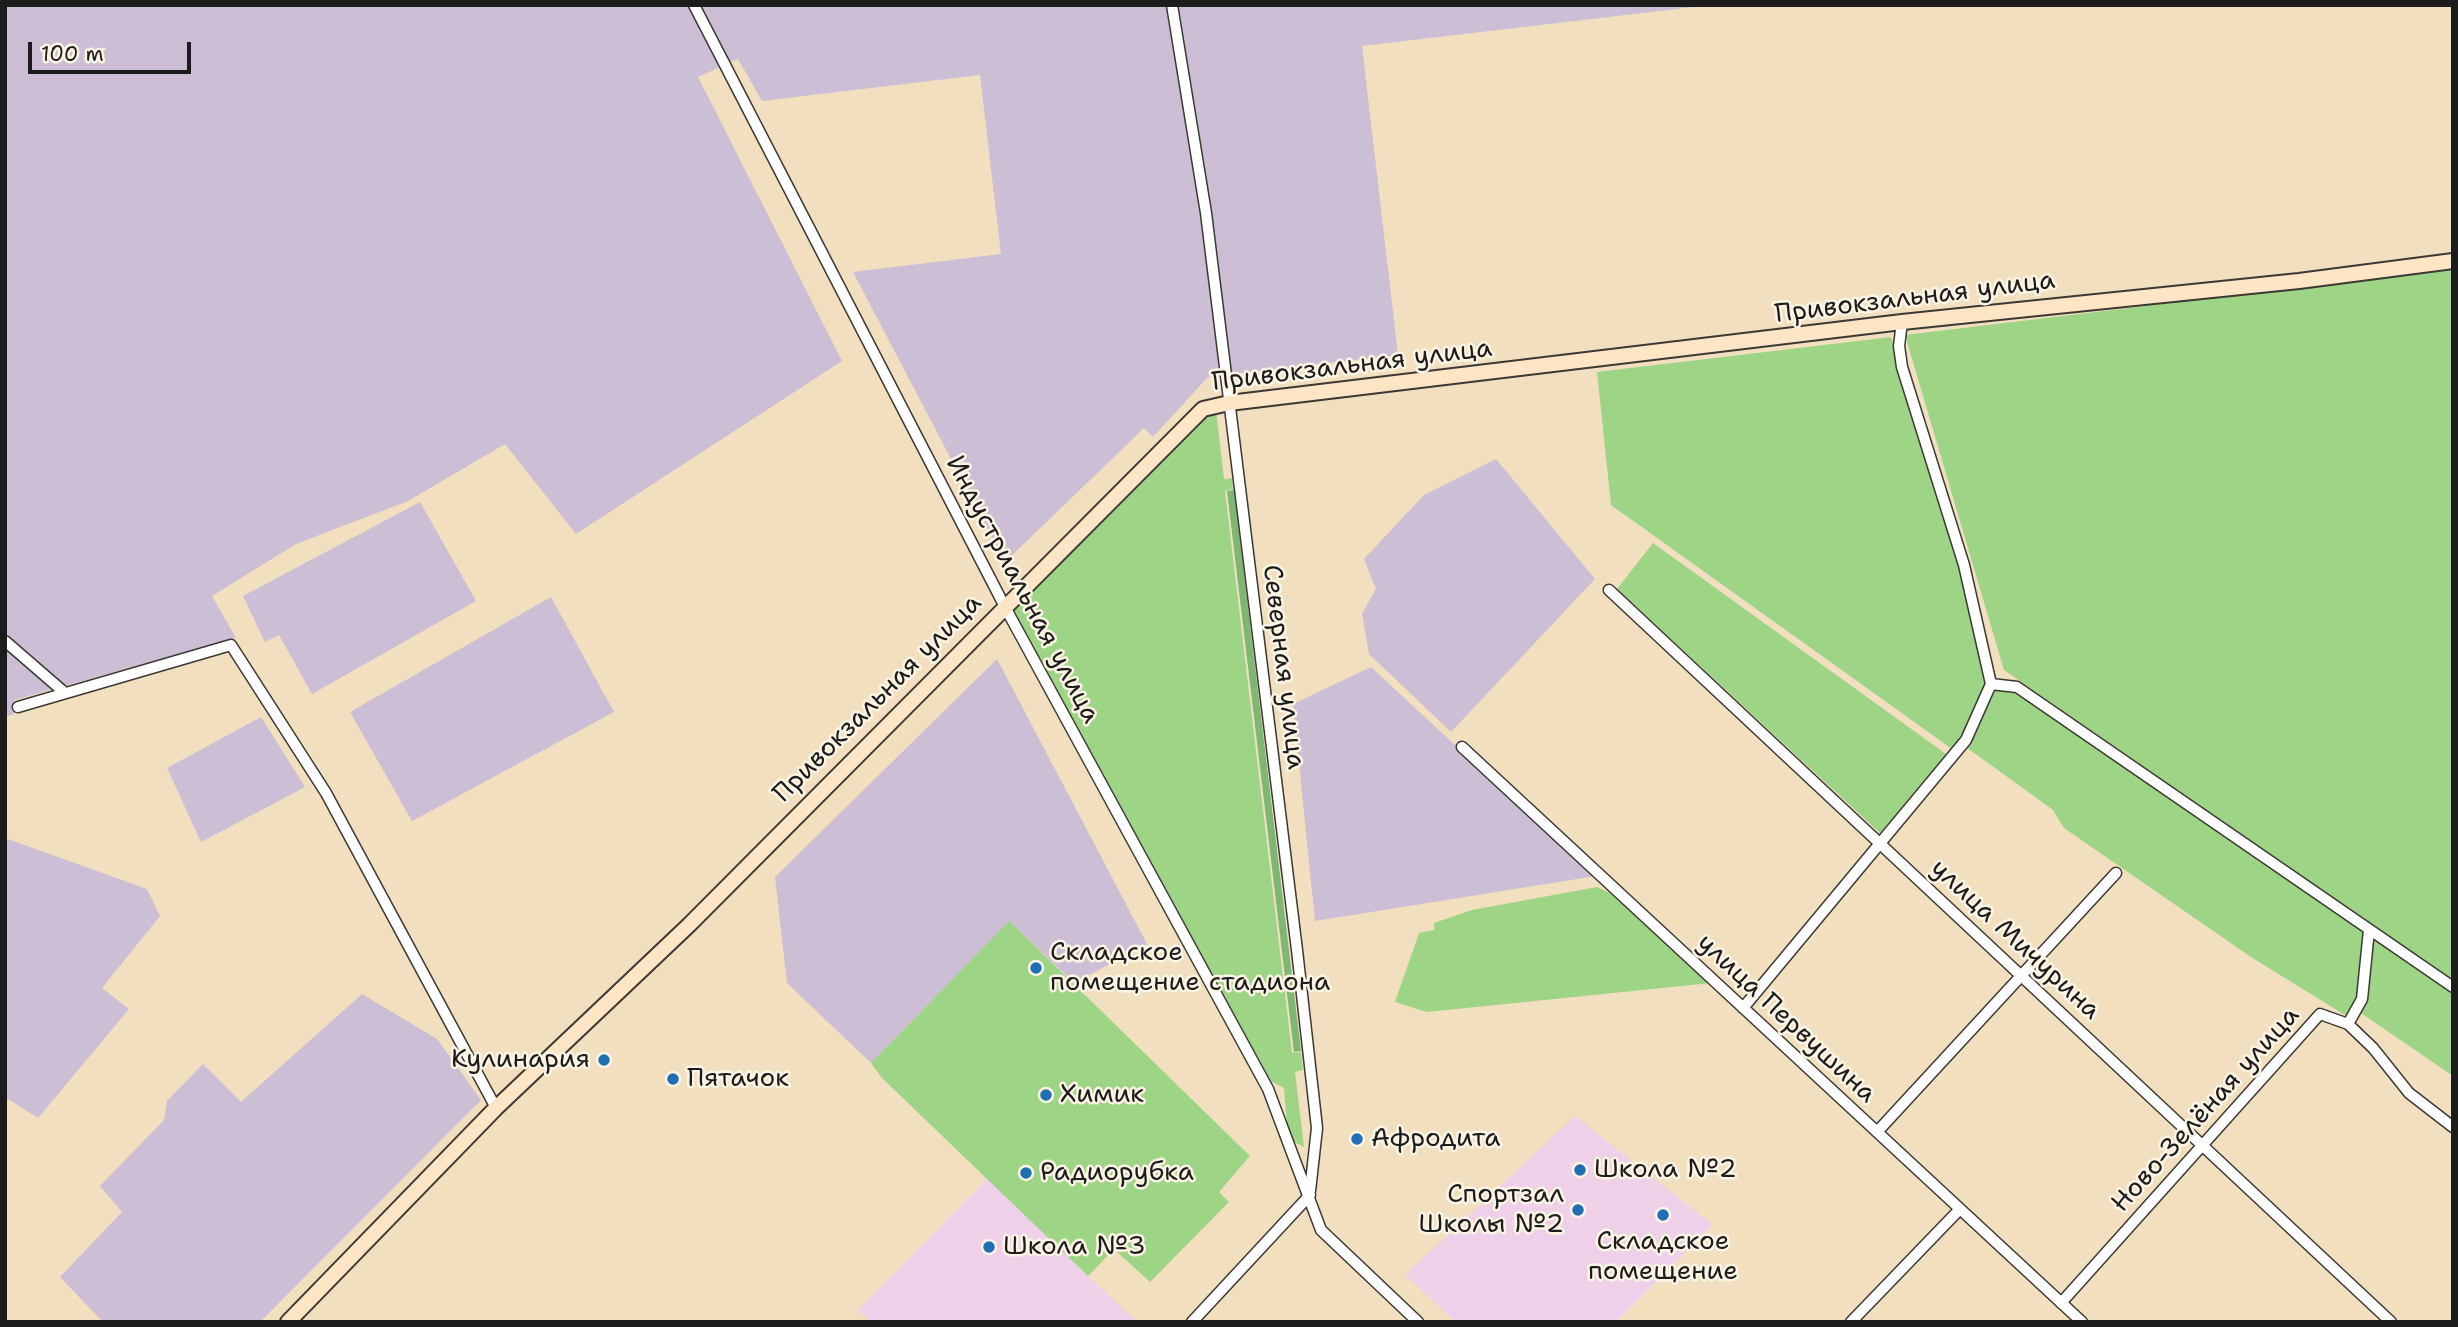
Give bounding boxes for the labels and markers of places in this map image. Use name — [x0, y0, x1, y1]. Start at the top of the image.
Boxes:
place label: Складское помещение стадиона — [1050, 937, 1330, 998]
marker: Складское помещение стадиона — [1028, 960, 1044, 976]
place label: Кулинария — [451, 1044, 590, 1076]
marker: Кулинария — [596, 1052, 612, 1068]
place label: Пятачок — [687, 1063, 789, 1095]
marker: Пятачок — [665, 1071, 681, 1087]
place label: Химик — [1060, 1079, 1144, 1111]
marker: Химик — [1038, 1087, 1054, 1103]
place label: Афродита — [1371, 1123, 1500, 1155]
marker: Афродита — [1349, 1131, 1365, 1147]
place label: Школа №2 — [1594, 1154, 1737, 1186]
place label: Радиорубка — [1040, 1157, 1194, 1189]
marker: Школа №2 — [1572, 1162, 1588, 1178]
marker: Радиорубка — [1018, 1165, 1034, 1181]
place label: Спортзал Школы №2 — [1419, 1179, 1564, 1240]
marker: Спортзал Школы №2 — [1570, 1202, 1586, 1218]
marker: Складское помещение — [1655, 1207, 1671, 1223]
place label: Складское помещение — [1588, 1226, 1738, 1288]
place label: Школа №3 — [1003, 1231, 1146, 1263]
marker: Школа №3 — [981, 1239, 997, 1255]

